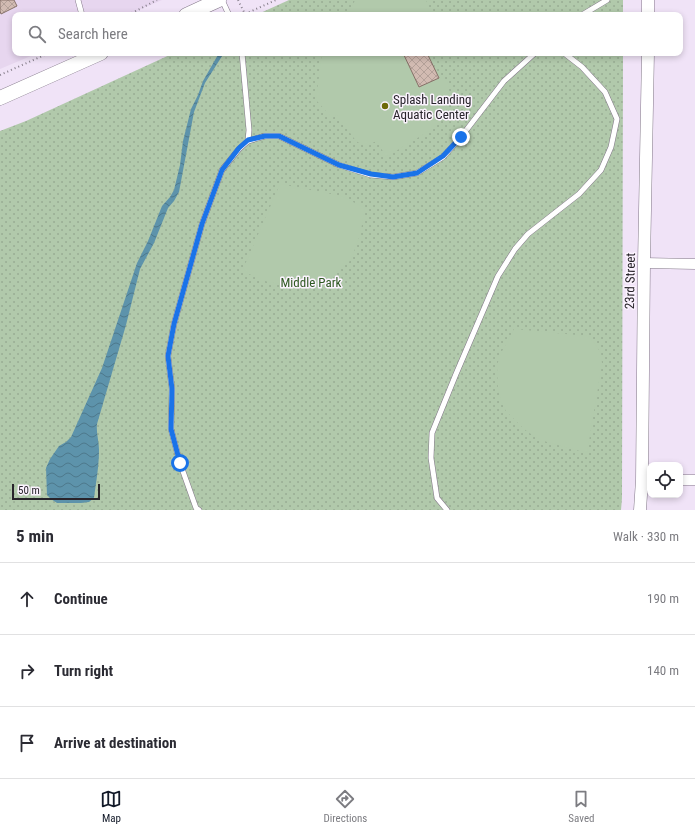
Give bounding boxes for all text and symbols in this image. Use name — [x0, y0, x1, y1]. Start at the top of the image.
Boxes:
search box — [12, 12, 683, 56]
icon: search — [26, 23, 48, 45]
text: Search here — [58, 25, 128, 43]
place label: Splash Landing Aquatic Center — [393, 92, 471, 122]
marker: Splash Landing Aquatic Center — [380, 101, 390, 111]
route end — [452, 128, 470, 146]
street label: 23rd Street — [622, 252, 638, 309]
park label: Middle Park — [281, 275, 342, 290]
route start — [171, 454, 189, 472]
map controls — [647, 462, 683, 498]
button: locate — [647, 462, 683, 498]
scale bar — [12, 482, 100, 501]
text: 50 m — [18, 484, 40, 497]
text: 5 min — [16, 526, 54, 546]
text: Walk · 330 m — [613, 529, 679, 544]
icon: ahead — [16, 588, 38, 610]
text: Continue — [54, 590, 108, 608]
text: 190 m — [647, 591, 679, 606]
icon: right — [16, 660, 38, 682]
text: Turn right — [54, 662, 113, 680]
text: 140 m — [647, 663, 679, 678]
icon: arrive — [16, 732, 38, 754]
text: Arrive at destination — [54, 734, 177, 752]
tab: Map — [100, 788, 122, 825]
tab: Directions — [323, 788, 367, 825]
tab: Saved — [568, 788, 595, 825]

